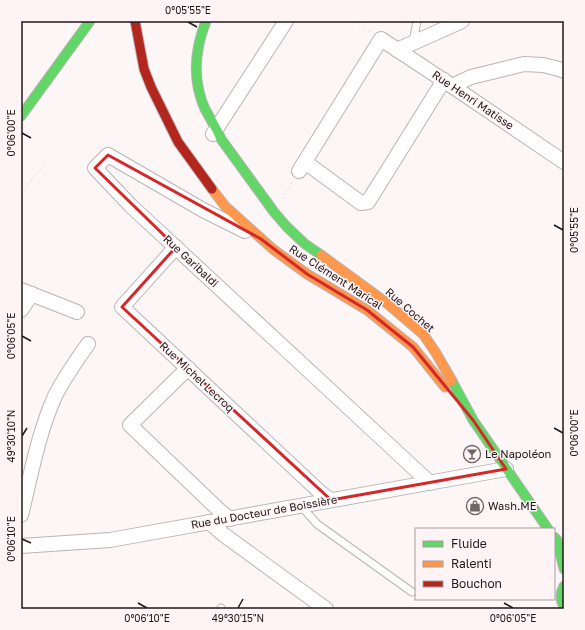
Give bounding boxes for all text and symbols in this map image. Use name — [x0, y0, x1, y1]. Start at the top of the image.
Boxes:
text: 0°05'55"E — [165, 4, 211, 16]
street label: Rue Henri Matisse — [430, 67, 517, 132]
text: 0°06'00"E — [5, 110, 17, 156]
text: 0°05'55"E — [568, 207, 580, 253]
street label: Rue Garibaldi — [161, 232, 222, 289]
street label: Rue Clément Marical — [287, 241, 386, 312]
street label: Rue Cochet — [383, 285, 437, 334]
text: 0°06'05"E — [5, 313, 17, 359]
street label: Rue Michel Lecroq — [157, 339, 237, 414]
text: 49°30'10"N — [5, 410, 17, 462]
text: 0°06'00"E — [568, 410, 580, 456]
bar icon: Le Napoléon — [462, 444, 482, 464]
place label: Le Napoléon — [485, 447, 551, 460]
street label: Rue du Docteur de Boissière — [190, 492, 338, 531]
shop icon: Wash.ME — [465, 496, 485, 516]
place label: Wash.ME — [488, 499, 537, 512]
text: 0°06'10"E — [5, 516, 17, 562]
legend — [415, 528, 555, 600]
text: Fluide — [451, 536, 487, 551]
text: Ralenti — [451, 556, 492, 571]
text: Bouchon — [451, 576, 502, 591]
text: 0°06'10"E — [124, 612, 170, 624]
text: 49°30'15"N — [212, 612, 264, 624]
text: 0°06'05"E — [490, 612, 536, 624]

